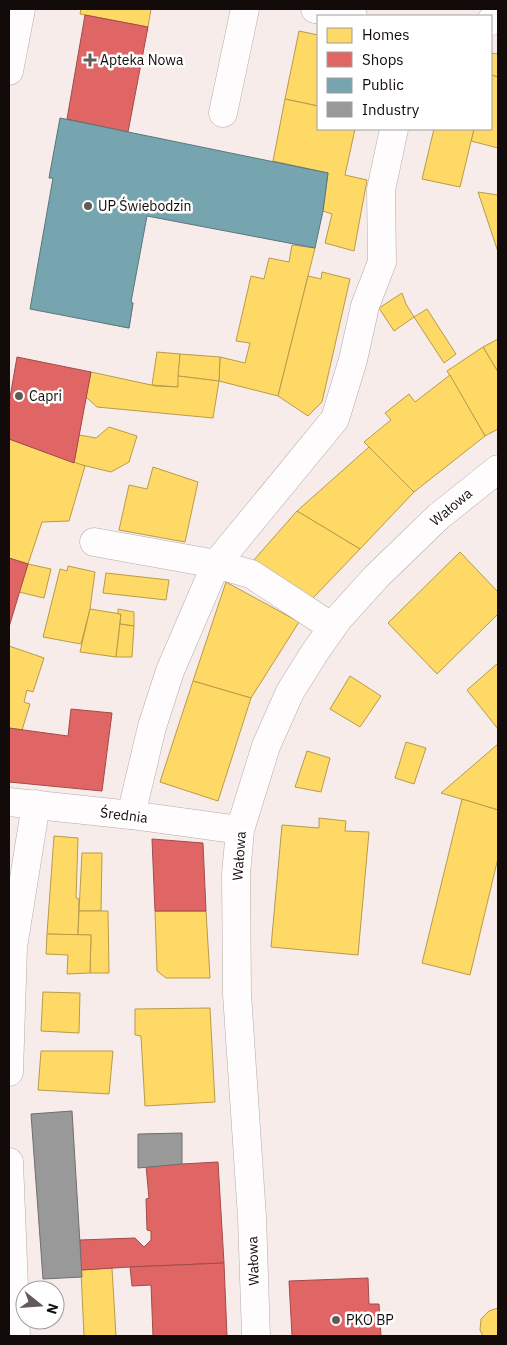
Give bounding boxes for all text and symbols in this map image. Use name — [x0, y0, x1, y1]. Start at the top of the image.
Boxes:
legend — [317, 15, 492, 130]
text: Homes — [362, 25, 410, 44]
text: Shops — [362, 50, 404, 69]
place label: Apteka Nowa — [100, 51, 184, 69]
marker: Apteka Nowa — [84, 54, 96, 66]
text: Public — [362, 75, 404, 94]
text: Industry — [362, 100, 420, 119]
place label: UP Świebodzin — [98, 196, 191, 215]
marker: UP Świebodzin — [82, 200, 94, 212]
place label: Capri — [29, 387, 62, 405]
marker: Capri — [13, 390, 25, 402]
street label: Wałowa — [426, 484, 476, 530]
street label: Średnia — [99, 802, 150, 827]
street label: Wałowa — [228, 830, 250, 881]
street label: Wałowa — [243, 1235, 263, 1286]
north arrow — [15, 1280, 65, 1330]
text: N — [42, 1301, 63, 1316]
place label: PKO BP — [346, 1311, 394, 1329]
marker: PKO BP — [330, 1314, 342, 1326]

